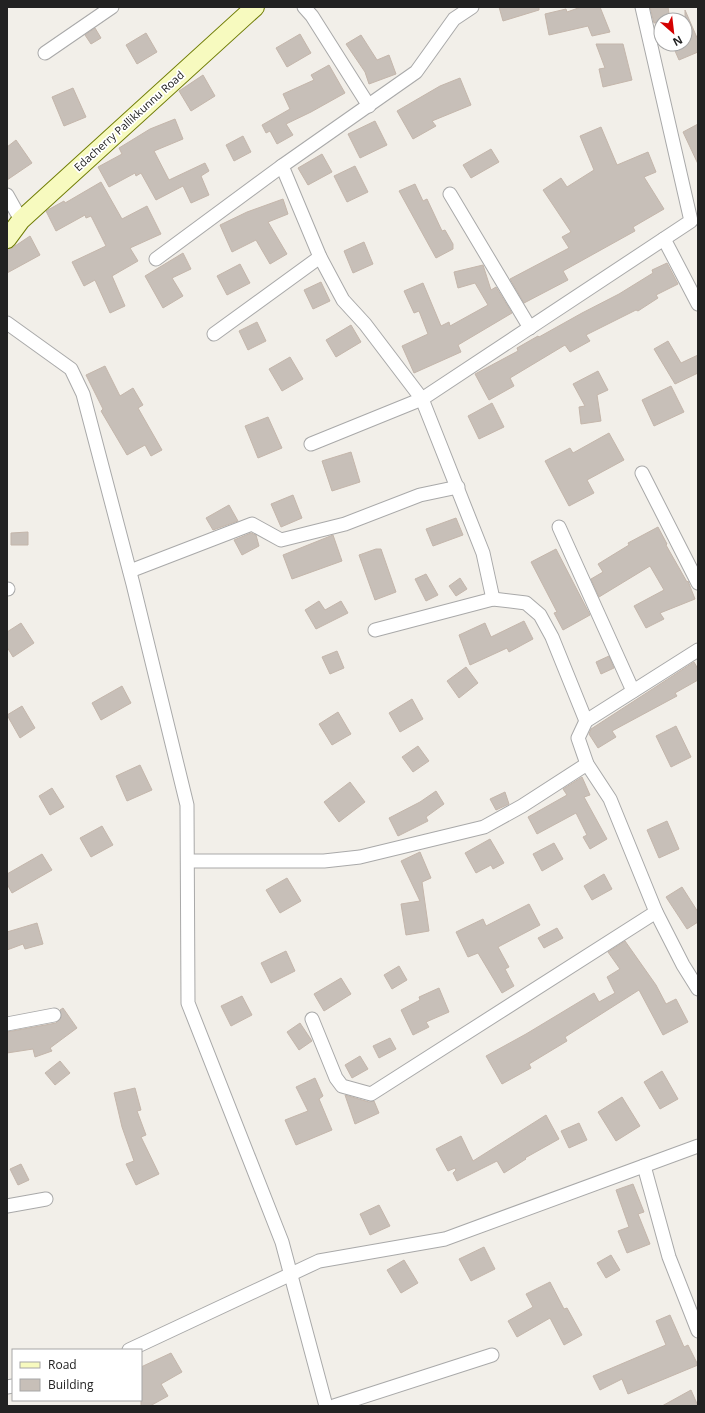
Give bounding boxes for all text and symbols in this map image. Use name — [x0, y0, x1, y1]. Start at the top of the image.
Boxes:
north arrow — [653, 12, 693, 52]
text: N — [670, 33, 685, 50]
street label: Edacherry Pallikkunnu Road — [70, 67, 187, 174]
legend — [12, 1349, 142, 1401]
text: Road — [48, 1356, 77, 1373]
text: Building — [48, 1376, 94, 1393]

